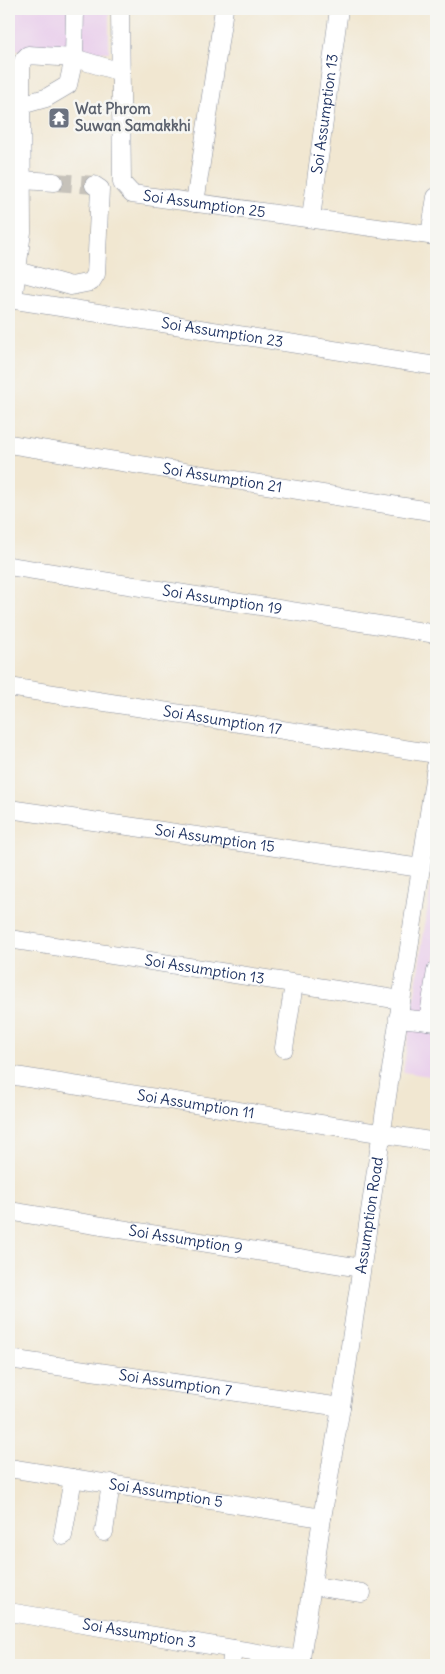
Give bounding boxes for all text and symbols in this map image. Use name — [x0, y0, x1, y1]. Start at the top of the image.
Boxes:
street label: Soi Assumption 13 — [307, 53, 342, 175]
place label: Wat Phrom Suwan Samakkhi — [75, 99, 191, 135]
temple icon: Wat Phrom Suwan Samakkhi — [47, 106, 71, 130]
street label: Soi Assumption 25 — [142, 186, 267, 221]
street label: Soi Assumption 23 — [160, 313, 285, 351]
street label: Soi Assumption 21 — [161, 459, 284, 496]
street label: Soi Assumption 19 — [161, 581, 284, 618]
street label: Soi Assumption 17 — [162, 701, 283, 739]
street label: Soi Assumption 15 — [154, 820, 276, 856]
street label: Soi Assumption 13 — [143, 950, 266, 988]
street label: Soi Assumption 11 — [136, 1085, 256, 1122]
street label: Assumption Road — [351, 1155, 387, 1275]
street label: Soi Assumption 9 — [127, 1221, 244, 1258]
street label: Soi Assumption 7 — [118, 1365, 233, 1400]
street label: Soi Assumption 5 — [108, 1474, 224, 1511]
street label: Soi Assumption 3 — [81, 1614, 198, 1652]

